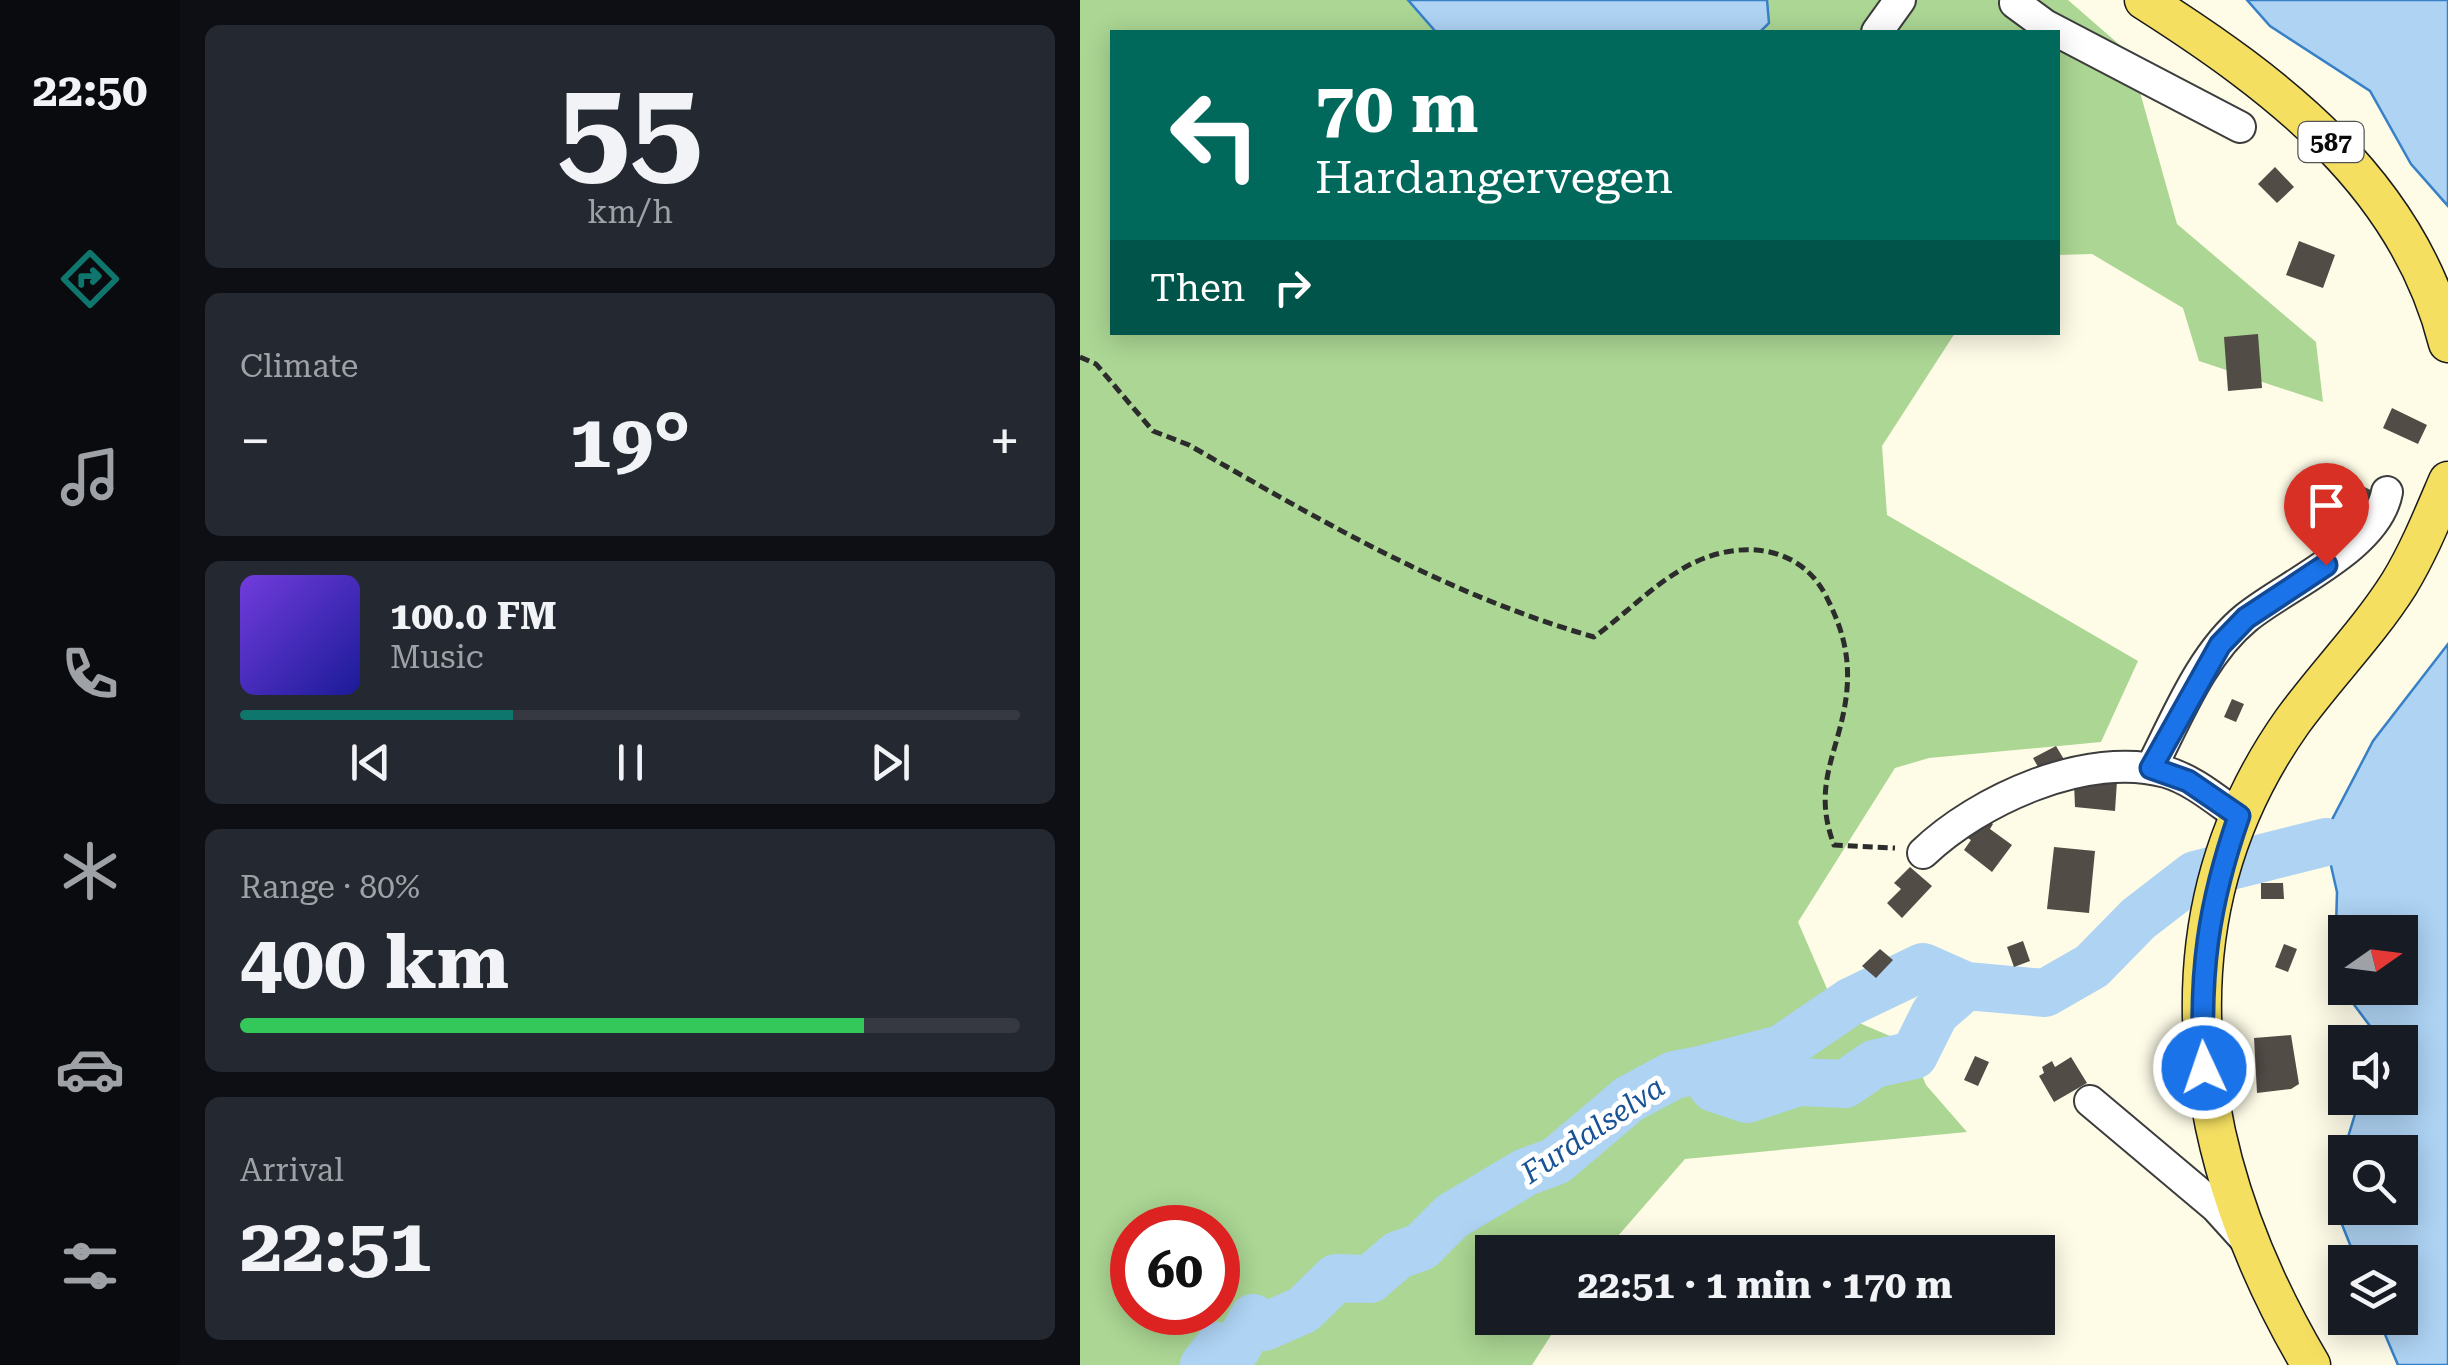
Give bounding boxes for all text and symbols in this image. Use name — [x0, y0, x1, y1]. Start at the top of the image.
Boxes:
text: 55 — [557, 51, 703, 204]
text: 22:50 — [33, 64, 147, 117]
text: 70 m — [1315, 67, 1479, 149]
icon: left — [1150, 70, 1280, 200]
road number: 587 — [2298, 122, 2364, 162]
text: Hardangervegen — [1315, 151, 1673, 204]
text: km/h — [587, 193, 673, 231]
icon: directions — [55, 244, 125, 314]
icon: right — [1265, 260, 1320, 315]
text: Then — [1150, 266, 1245, 310]
text: Climate — [240, 347, 358, 385]
text: 19° — [569, 397, 691, 485]
text: − — [240, 409, 271, 473]
text: + — [989, 409, 1020, 473]
icon: music — [55, 442, 125, 512]
pin — [2284, 463, 2369, 566]
icon: arrive — [2299, 478, 2354, 533]
text: 100.0 FM — [390, 594, 557, 638]
text: Music — [390, 638, 484, 676]
icon: phone — [55, 639, 125, 709]
icon: previous — [343, 735, 398, 790]
icon: pause — [603, 735, 658, 790]
icon: next — [863, 735, 918, 790]
icon: climate — [55, 836, 125, 906]
text: Range · 80% — [240, 868, 420, 906]
north arrow — [2328, 915, 2418, 1005]
map controls — [2328, 915, 2418, 1335]
text: 400 km — [240, 918, 509, 1006]
position arrow — [2152, 1016, 2256, 1120]
button: sound — [2328, 1025, 2418, 1115]
icon: car — [55, 1034, 125, 1104]
water label: Furdalselva — [1514, 1069, 1671, 1191]
button: search — [2328, 1135, 2418, 1225]
text: Arrival — [240, 1151, 344, 1189]
text: 22:51 — [240, 1201, 431, 1289]
speed limit sign: 60 — [1110, 1205, 1240, 1335]
icon: filters — [55, 1231, 125, 1301]
button: layers — [2328, 1245, 2418, 1335]
text: 22:51 · 1 min · 170 m — [1578, 1263, 1952, 1307]

